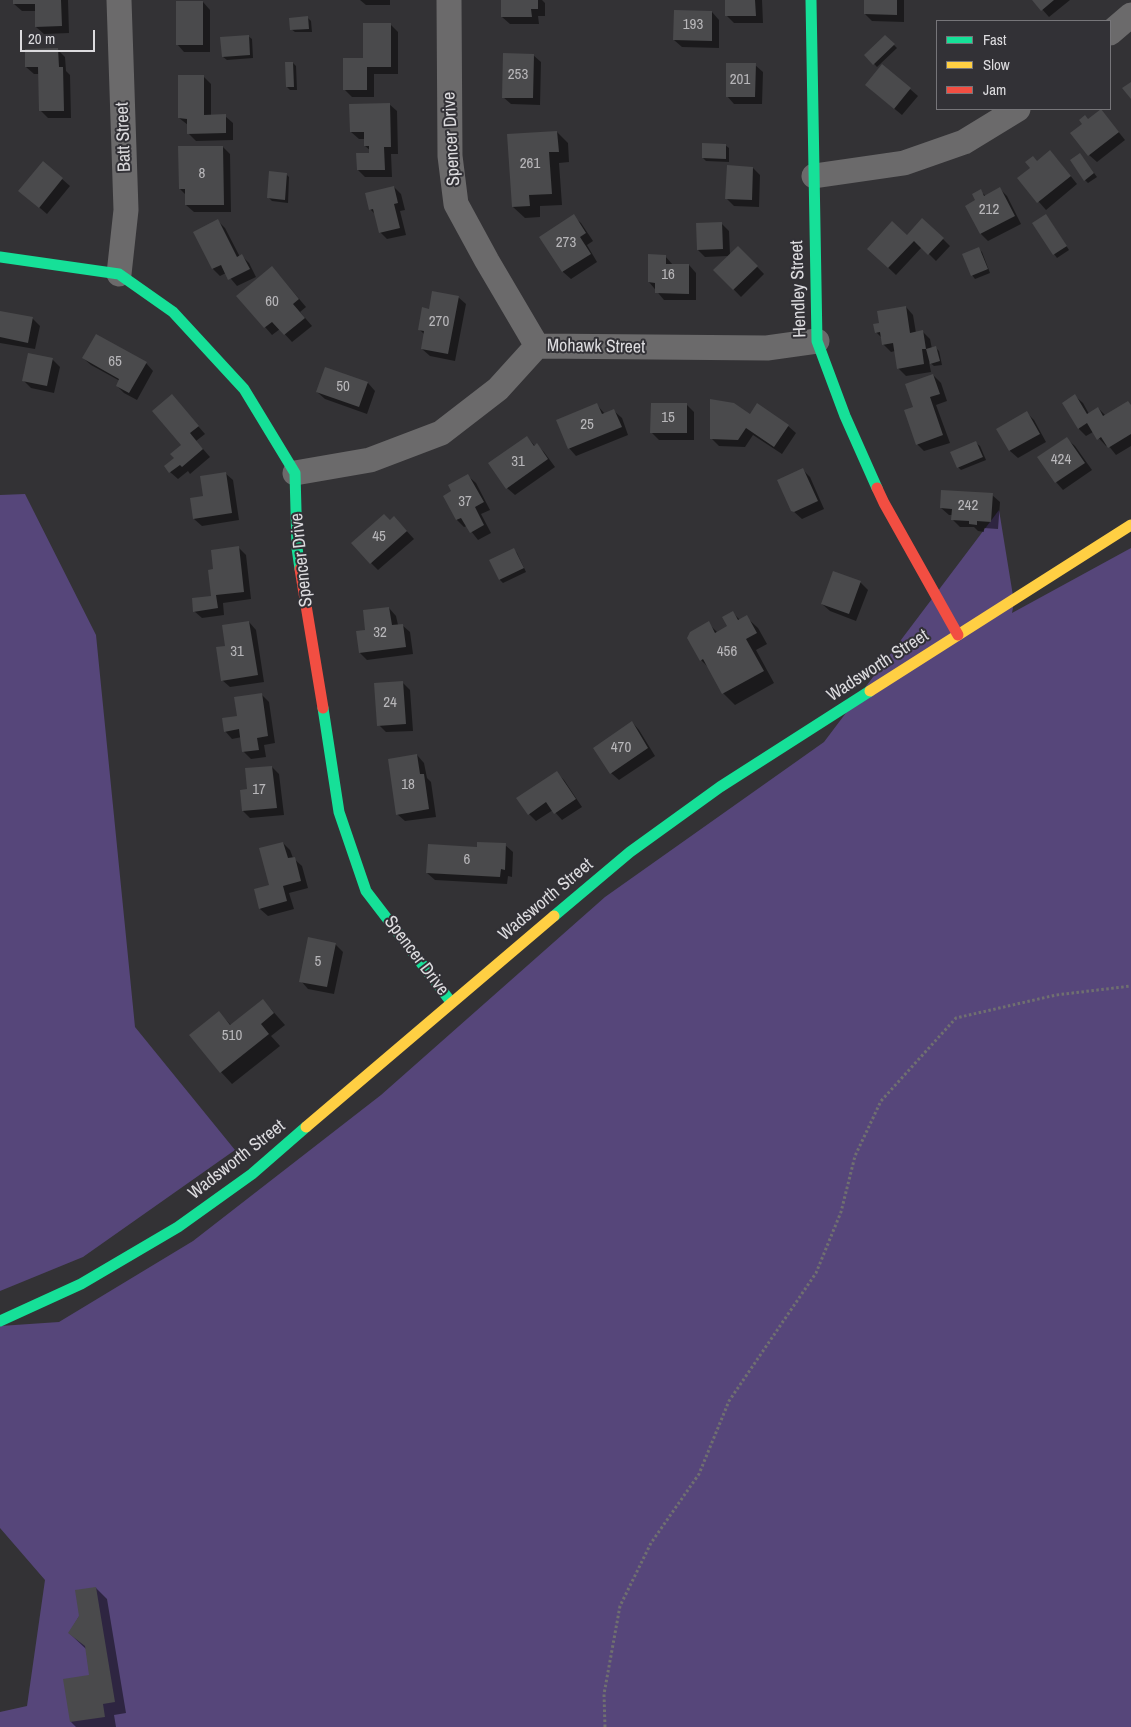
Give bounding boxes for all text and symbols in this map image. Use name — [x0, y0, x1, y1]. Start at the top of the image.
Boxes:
house number: 193 — [683, 16, 703, 34]
scale bar — [22, 20, 98, 52]
legend — [936, 20, 1111, 110]
text: 20 m — [28, 28, 55, 49]
text: Fast — [983, 29, 1006, 50]
text: Slow — [983, 54, 1010, 75]
house number: 253 — [508, 66, 528, 84]
house number: 201 — [730, 71, 750, 89]
text: Jam — [983, 79, 1006, 100]
street label: Spencer Drive — [439, 91, 465, 187]
street label: Batt Street — [112, 102, 136, 172]
house number: 261 — [520, 155, 540, 173]
house number: 8 — [199, 165, 205, 183]
house number: 212 — [979, 201, 999, 219]
house number: 273 — [556, 234, 576, 252]
street label: Hendley Street — [787, 240, 811, 338]
house number: 16 — [661, 266, 675, 284]
house number: 60 — [265, 293, 279, 311]
house number: 270 — [429, 313, 449, 331]
street label: Mohawk Street — [547, 335, 645, 359]
house number: 65 — [108, 353, 122, 371]
house number: 50 — [336, 378, 350, 396]
house number: 15 — [661, 409, 675, 427]
house number: 25 — [580, 416, 594, 434]
house number: 424 — [1051, 451, 1071, 469]
house number: 31 — [511, 453, 525, 471]
house number: 37 — [458, 493, 472, 511]
house number: 242 — [958, 497, 978, 515]
street label: Spencer Drive — [286, 512, 318, 608]
house number: 45 — [372, 528, 386, 546]
house number: 32 — [373, 624, 387, 642]
street label: Wadsworth Street — [823, 625, 933, 707]
house number: 31 — [230, 643, 244, 661]
house number: 456 — [717, 643, 737, 661]
house number: 24 — [383, 694, 397, 712]
house number: 470 — [611, 739, 631, 757]
house number: 18 — [401, 776, 415, 794]
house number: 17 — [252, 781, 266, 799]
house number: 6 — [464, 851, 470, 869]
street label: Wadsworth Street — [494, 854, 598, 946]
street label: Spencer Drive — [379, 912, 453, 1000]
house number: 5 — [315, 953, 321, 971]
house number: 510 — [222, 1027, 242, 1045]
street label: Wadsworth Street — [184, 1116, 290, 1204]

